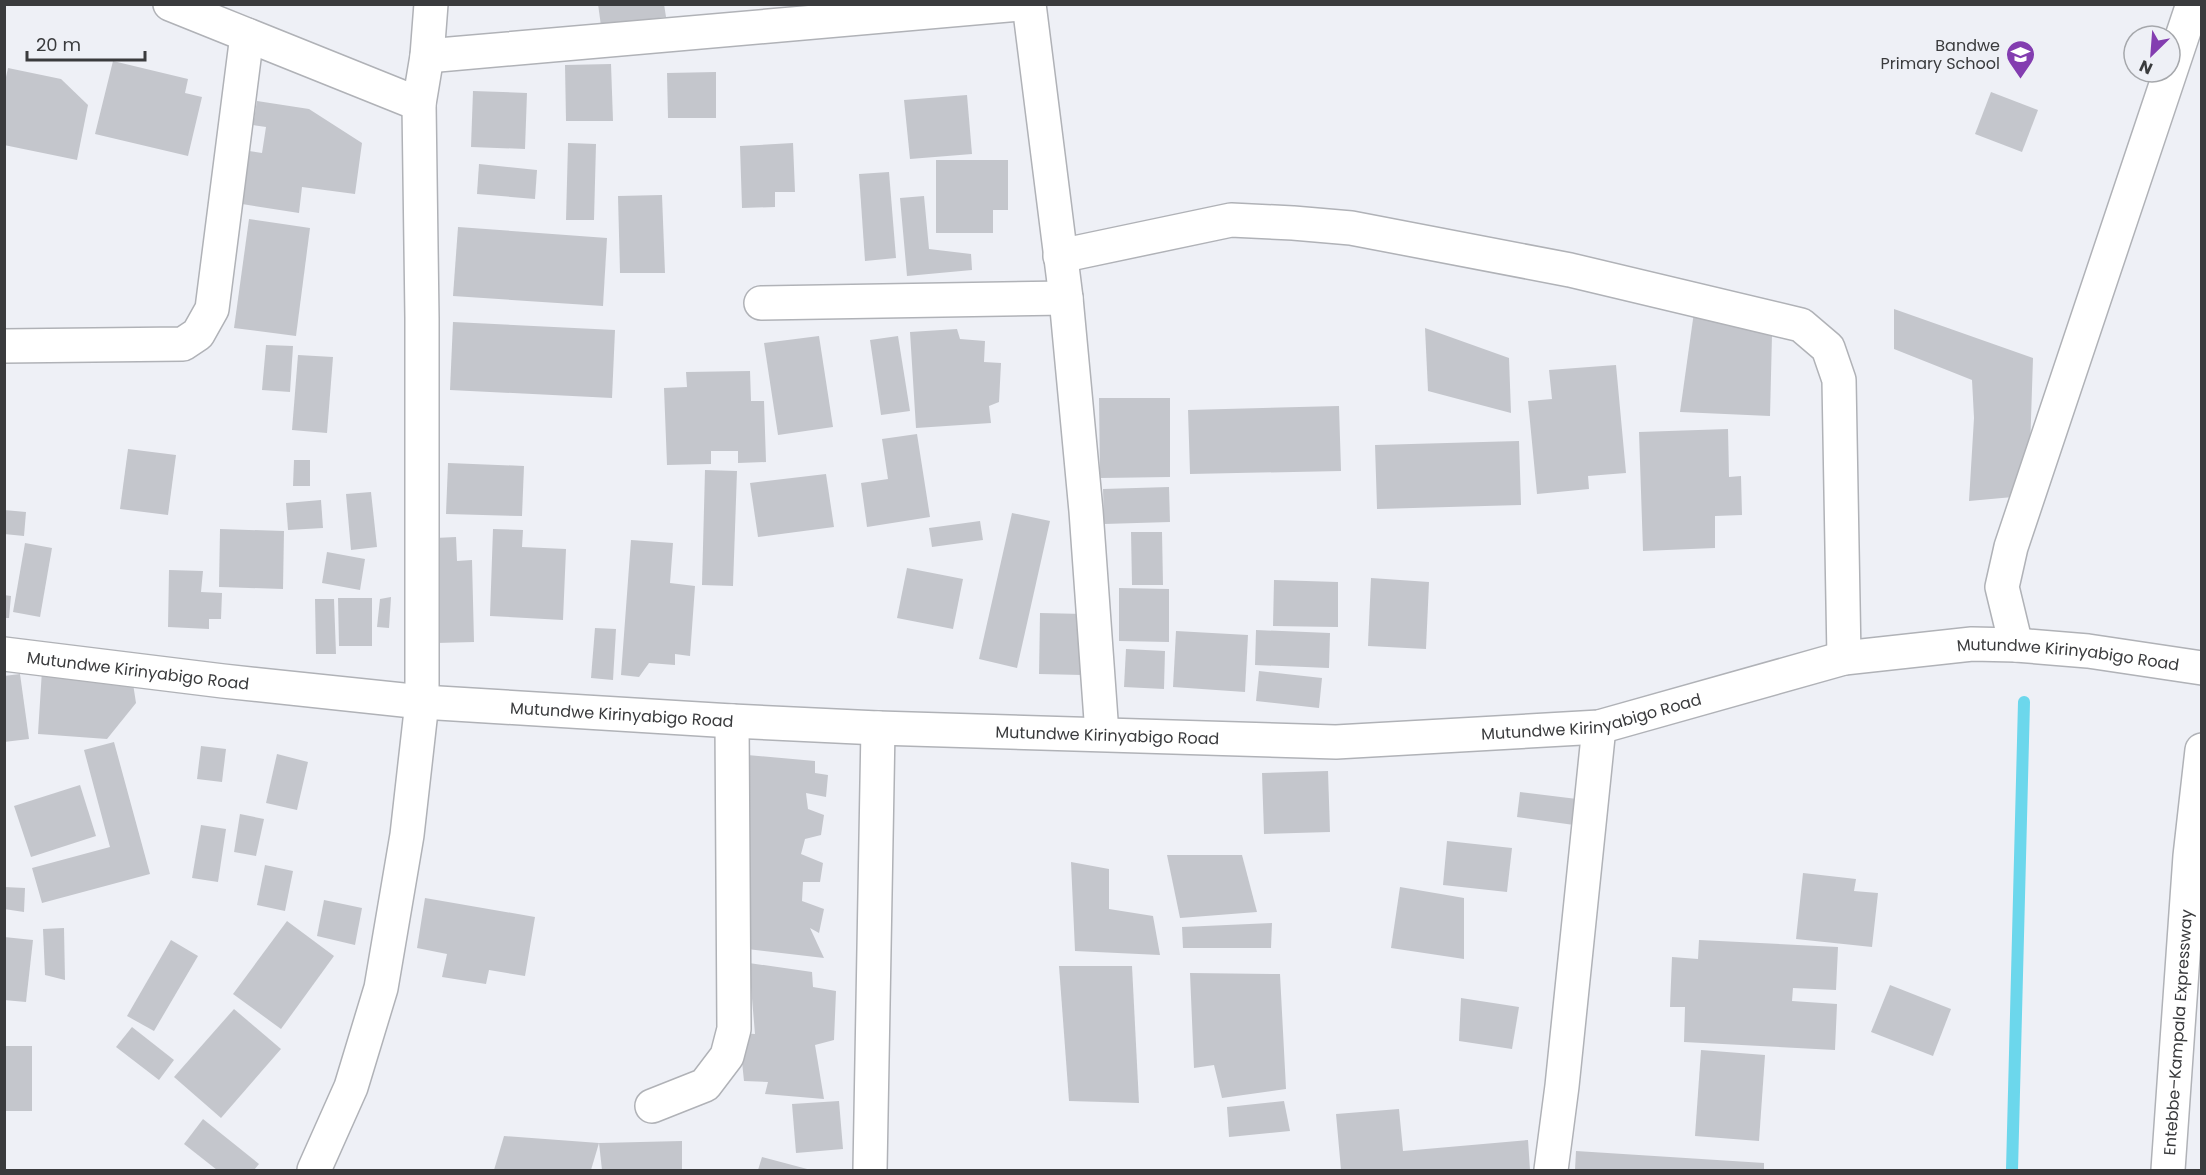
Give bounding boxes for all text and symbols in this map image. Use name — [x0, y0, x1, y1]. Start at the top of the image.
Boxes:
scale bar — [27, 24, 146, 62]
north arrow — [2122, 24, 2182, 84]
text: 20 m — [36, 32, 81, 57]
place label: Bandwe Primary School — [1881, 34, 2000, 75]
school or university icon: Bandwe Primary School — [2005, 38, 2037, 80]
text: N — [2136, 54, 2156, 80]
street label: Mutundwe Kirinyabigo Road — [1955, 632, 2181, 676]
street label: Mutundwe Kirinyabigo Road — [26, 645, 250, 695]
street label: Mutundwe Kirinyabigo Road — [1480, 687, 1704, 745]
street label: Mutundwe Kirinyabigo Road — [509, 696, 734, 733]
street label: Mutundwe Kirinyabigo Road — [995, 720, 1220, 750]
street label: Entebbe–Kampala Expressway — [2158, 909, 2198, 1156]

